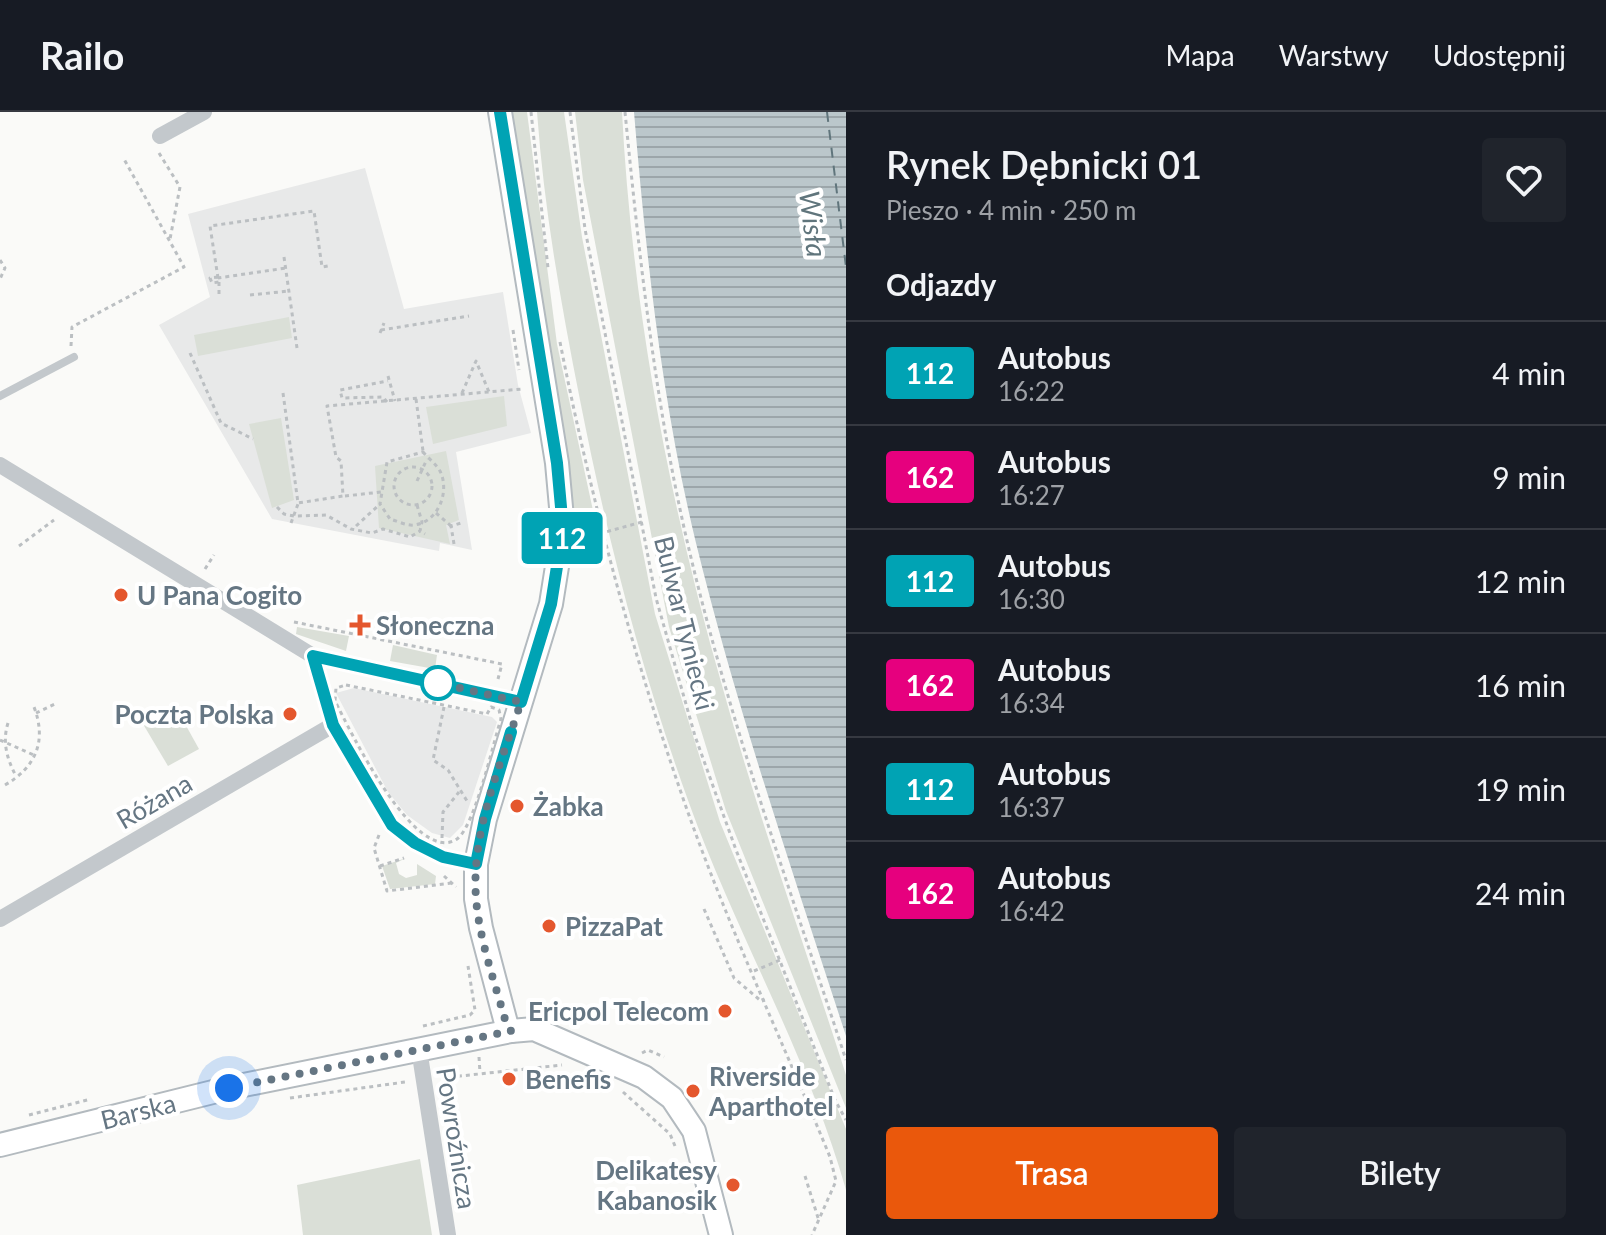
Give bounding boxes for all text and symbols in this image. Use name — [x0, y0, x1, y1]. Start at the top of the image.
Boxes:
text: Railo — [40, 32, 124, 78]
text: Mapa — [1166, 38, 1235, 72]
text: Warstwy — [1279, 38, 1389, 72]
text: Udostępnij — [1433, 38, 1566, 72]
button: heart — [1482, 138, 1566, 222]
text: Rynek Dębnicki 01 — [886, 141, 1202, 187]
water label: Wisła — [793, 189, 835, 259]
text: Pieszo · 4 min · 250 m — [886, 194, 1136, 226]
text: Odjazdy — [886, 266, 996, 302]
text: Autobus — [998, 339, 1111, 375]
text: 4 min — [1492, 355, 1566, 391]
text: 112 — [906, 356, 954, 390]
text: 16:22 — [998, 375, 1065, 407]
text: Autobus — [998, 443, 1111, 479]
text: 9 min — [1492, 459, 1566, 495]
text: 162 — [906, 460, 954, 494]
text: 16:27 — [998, 479, 1065, 511]
line badge: 112 — [516, 512, 608, 564]
text: 112 — [538, 521, 586, 555]
street label: Bulwar Tyniecki — [648, 533, 722, 713]
text: Autobus — [998, 547, 1111, 583]
text: 12 min — [1475, 563, 1566, 599]
text: 112 — [906, 564, 954, 598]
place label: U Pana Cogito — [137, 579, 302, 611]
text: 16:30 — [998, 583, 1065, 615]
marker: U Pana Cogito — [112, 586, 130, 604]
place label: Słoneczna — [376, 609, 494, 641]
marker: Słoneczna — [351, 616, 369, 634]
text: Autobus — [998, 651, 1111, 687]
unlabelled marker — [421, 666, 455, 700]
text: 16 min — [1475, 667, 1566, 703]
text: 162 — [906, 668, 954, 702]
text: 16:34 — [998, 687, 1065, 719]
place label: Poczta Polska — [115, 698, 274, 730]
marker: Poczta Polska — [281, 705, 299, 723]
text: Autobus — [998, 755, 1111, 791]
street label: Różana — [110, 767, 198, 835]
text: 19 min — [1475, 771, 1566, 807]
text: 112 — [906, 772, 954, 806]
place label: Żabka — [533, 790, 604, 822]
text: 16:37 — [998, 791, 1065, 823]
marker: Żabka — [508, 797, 526, 815]
text: Autobus — [998, 859, 1111, 895]
text: 24 min — [1475, 875, 1566, 911]
text: 162 — [906, 876, 954, 910]
text: 16:42 — [998, 895, 1065, 927]
place label: PizzaPat — [565, 910, 663, 942]
marker: PizzaPat — [540, 917, 558, 935]
place label: Ericpol Telecom — [528, 995, 709, 1027]
marker: Ericpol Telecom — [716, 1002, 734, 1020]
place label: Riverside Aparthotel — [708, 1060, 834, 1122]
place label: Benefis — [525, 1063, 611, 1095]
street label: Powroźnicza — [430, 1065, 484, 1211]
your location — [209, 1068, 249, 1108]
marker: Benefis — [500, 1070, 518, 1088]
marker: Riverside Aparthotel — [684, 1082, 702, 1100]
street label: Barska — [97, 1086, 179, 1136]
button: Trasa — [886, 1127, 1218, 1219]
button: Bilety — [1234, 1127, 1566, 1219]
place label: Delikatesy Kabanosik — [595, 1154, 717, 1216]
marker: Delikatesy Kabanosik — [724, 1176, 742, 1194]

